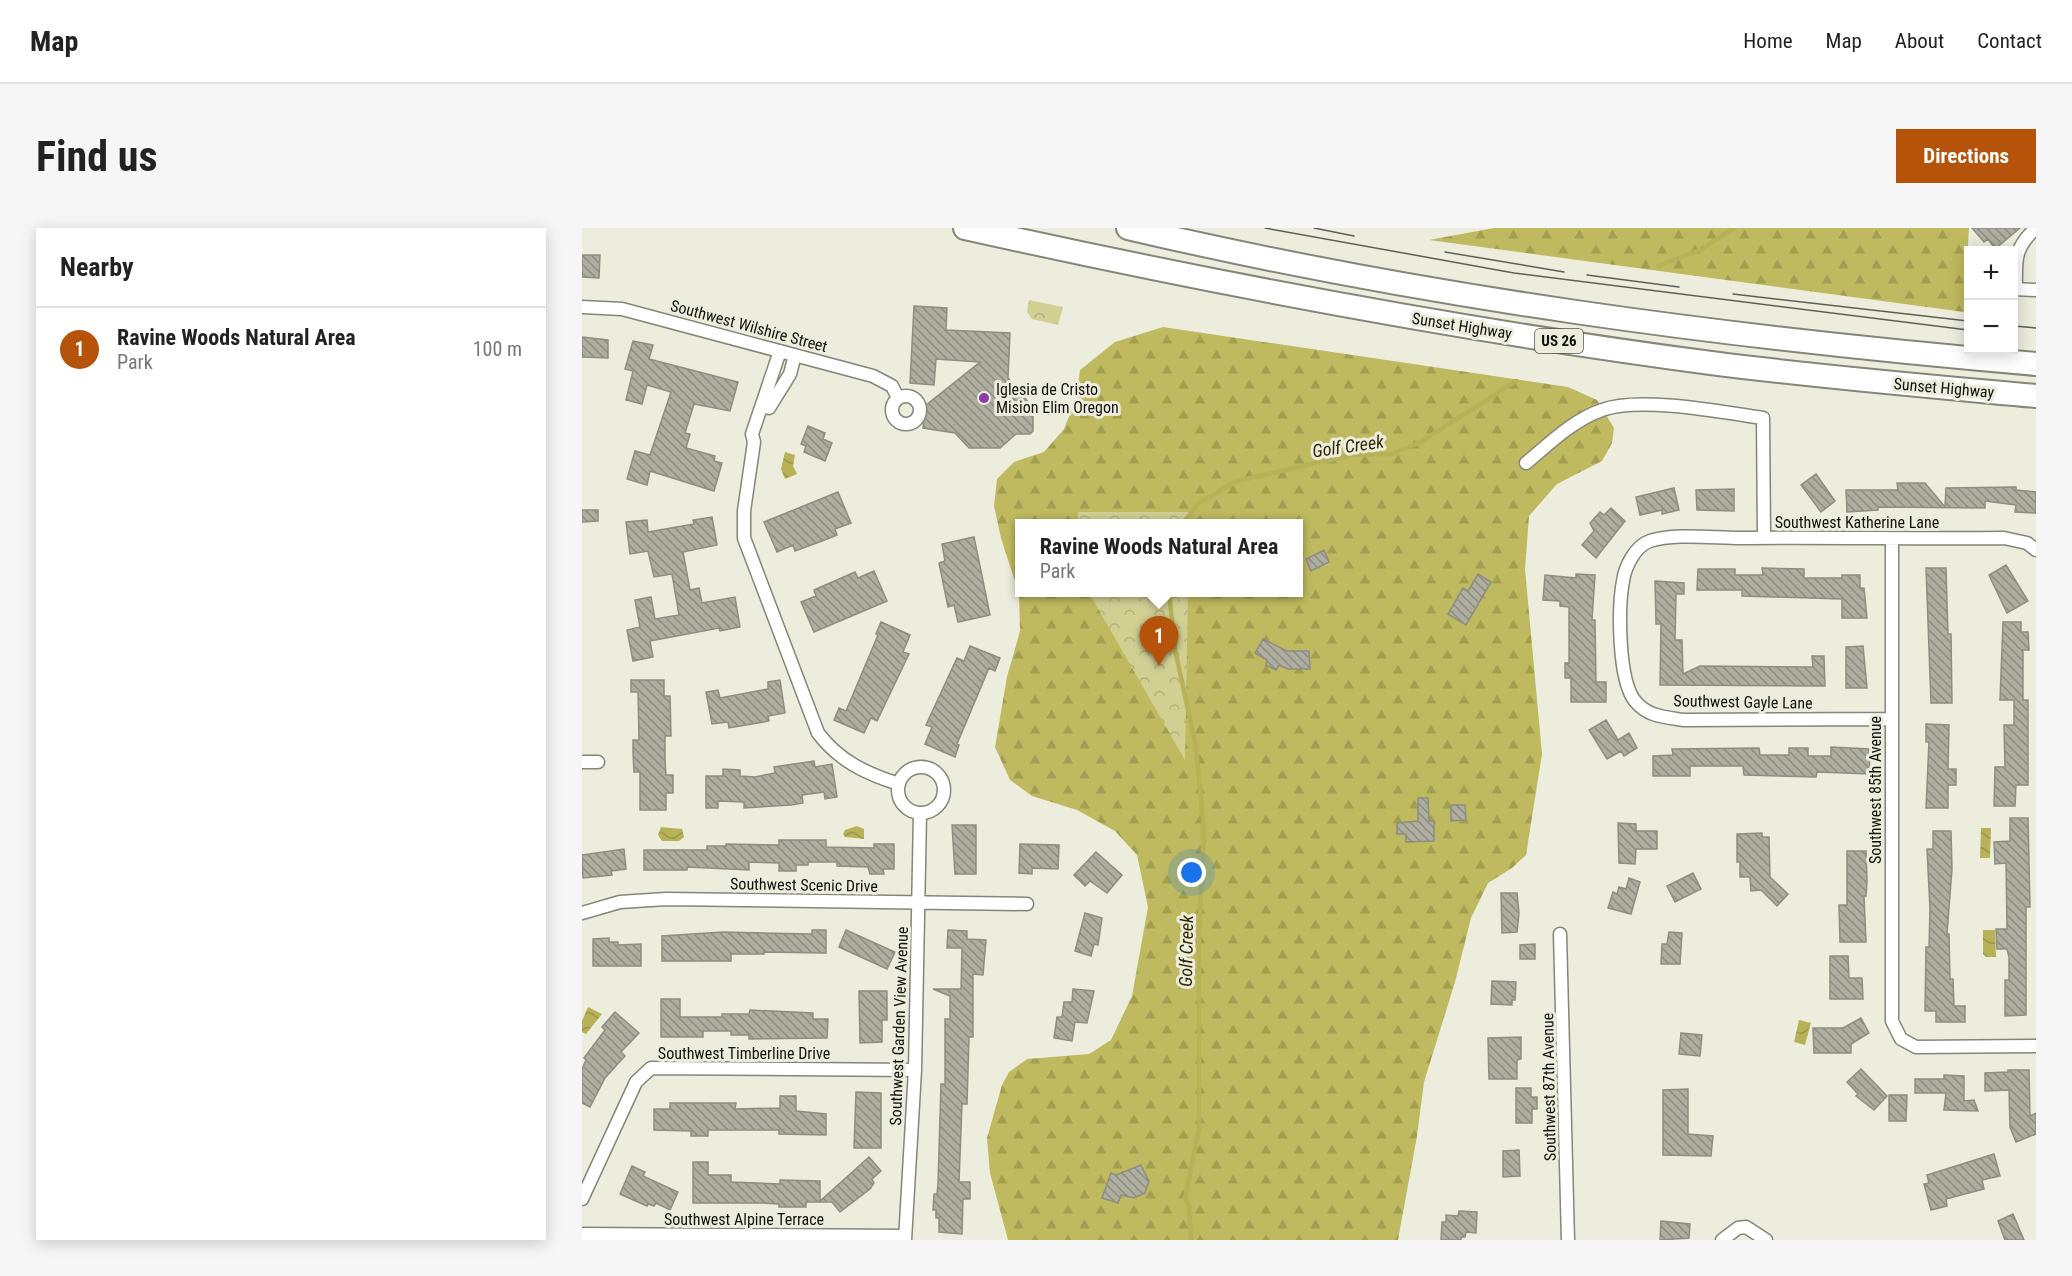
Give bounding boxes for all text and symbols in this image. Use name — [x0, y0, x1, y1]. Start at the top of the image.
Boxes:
text: Map — [30, 25, 78, 58]
text: Home — [1743, 29, 1793, 53]
text: Map — [1826, 29, 1862, 53]
text: About — [1895, 29, 1944, 53]
text: Contact — [1977, 29, 2042, 53]
button: Directions — [1896, 129, 2036, 183]
text: Find us — [36, 132, 157, 181]
map controls — [1964, 246, 2018, 354]
button: + — [1964, 246, 2018, 300]
text: Nearby — [60, 252, 134, 282]
street label: Southwest Wilshire Street — [668, 296, 830, 356]
button: − — [1964, 300, 2018, 354]
street label: Sunset Highway — [1411, 309, 1514, 343]
text: Ravine Woods Natural Area — [117, 325, 356, 350]
road number: US 26 — [1535, 329, 1583, 353]
text: 1 — [74, 337, 85, 361]
text: 100 m — [473, 337, 522, 361]
text: Park — [117, 350, 153, 374]
street label: Sunset Highway — [1893, 374, 1995, 402]
place label: Iglesia de Cristo Mision Elim Oregon — [996, 380, 1119, 417]
marker: Iglesia de Cristo Mision Elim Oregon — [977, 391, 991, 405]
water label: Golf Creek — [1311, 430, 1386, 461]
street label: Southwest Katherine Lane — [1775, 513, 1939, 532]
popup — [1015, 519, 1303, 597]
text: Ravine Woods Natural Area — [1040, 534, 1278, 559]
text: Park — [1040, 559, 1075, 583]
pin: 1 — [1140, 616, 1178, 666]
street label: Southwest Gayle Lane — [1673, 691, 1813, 713]
street label: Southwest 85th Avenue — [1866, 716, 1885, 864]
your location — [1177, 858, 1206, 887]
street label: Southwest Scenic Drive — [730, 874, 878, 896]
water label: Golf Creek — [1175, 914, 1197, 987]
street label: Southwest Garden View Avenue — [886, 926, 912, 1126]
street label: Southwest 87th Avenue — [1538, 1013, 1560, 1161]
street label: Southwest Timberline Drive — [658, 1044, 830, 1063]
street label: Southwest Alpine Terrace — [664, 1210, 824, 1229]

